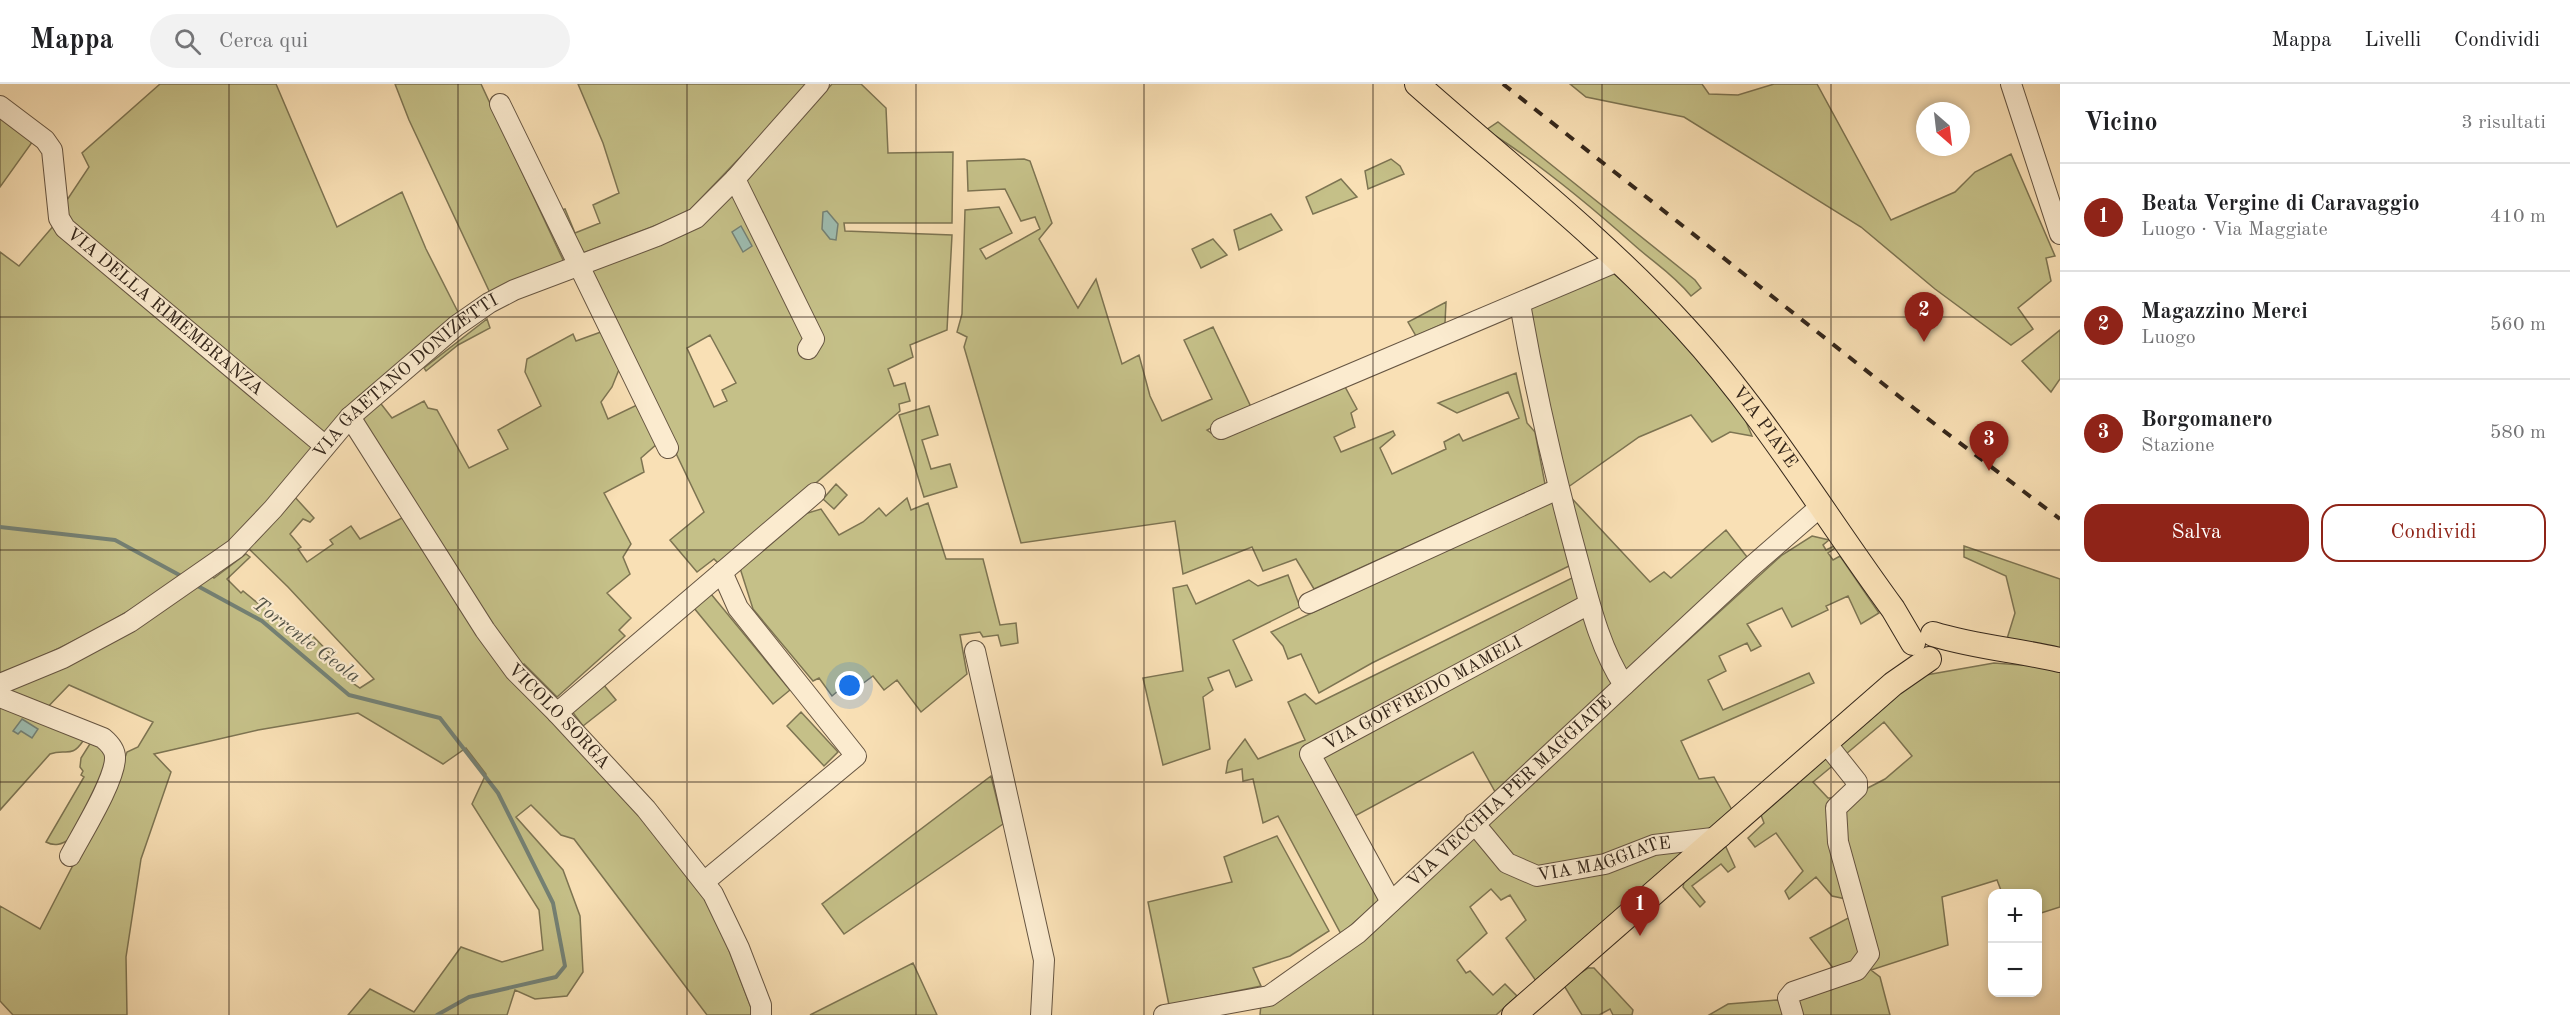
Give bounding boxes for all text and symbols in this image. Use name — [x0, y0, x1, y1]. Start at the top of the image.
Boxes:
search box — [150, 14, 570, 68]
icon: search — [171, 25, 204, 58]
text: Mappa — [30, 27, 114, 55]
text: Cerca qui — [219, 30, 308, 52]
text: Mappa — [2271, 30, 2332, 51]
text: Livelli — [2365, 30, 2421, 51]
text: Condividi — [2454, 30, 2540, 51]
north arrow — [1916, 102, 1970, 156]
text: Vicino — [2084, 110, 2158, 136]
text: 3 risultati — [2461, 113, 2546, 133]
text: Beata Vergine di Caravaggio — [2141, 193, 2420, 215]
text: 1 — [2098, 207, 2109, 227]
text: 410 m — [2490, 207, 2546, 227]
text: Luogo · Via Maggiate — [2141, 220, 2328, 240]
street label: VIA DELLA RIMEMBRANZA — [63, 224, 267, 399]
street label: VIA GAETANO DONIZETTI — [310, 291, 501, 462]
pin: 2 — [1904, 292, 1944, 342]
text: Magazzino Merci — [2141, 301, 2308, 323]
text: 2 — [2098, 315, 2109, 335]
text: 560 m — [2490, 315, 2546, 335]
text: Luogo — [2141, 328, 2196, 348]
street label: VIA PIAVE — [1729, 383, 1801, 471]
text: Borgomanero — [2141, 409, 2273, 431]
pin: 3 — [1970, 422, 2008, 471]
text: 3 — [2098, 423, 2109, 443]
text: 580 m — [2490, 423, 2546, 443]
text: Stazione — [2141, 436, 2214, 456]
button: Salva — [2084, 504, 2309, 562]
button: Condividi — [2321, 504, 2546, 562]
water label: Torrente Geola — [249, 594, 364, 688]
street label: VIA GOFFREDO MAMELI — [1321, 633, 1525, 754]
street label: VICOLO SORGA — [504, 660, 613, 773]
your location — [835, 671, 864, 700]
street label: VIA VECCHIA PER MAGGIATE — [1404, 693, 1615, 891]
street label: VIA MAGGIATE — [1536, 834, 1672, 885]
pin: 1 — [1620, 886, 1660, 936]
map controls — [1988, 889, 2042, 997]
button: + — [1988, 889, 2042, 943]
button: − — [1988, 943, 2042, 997]

